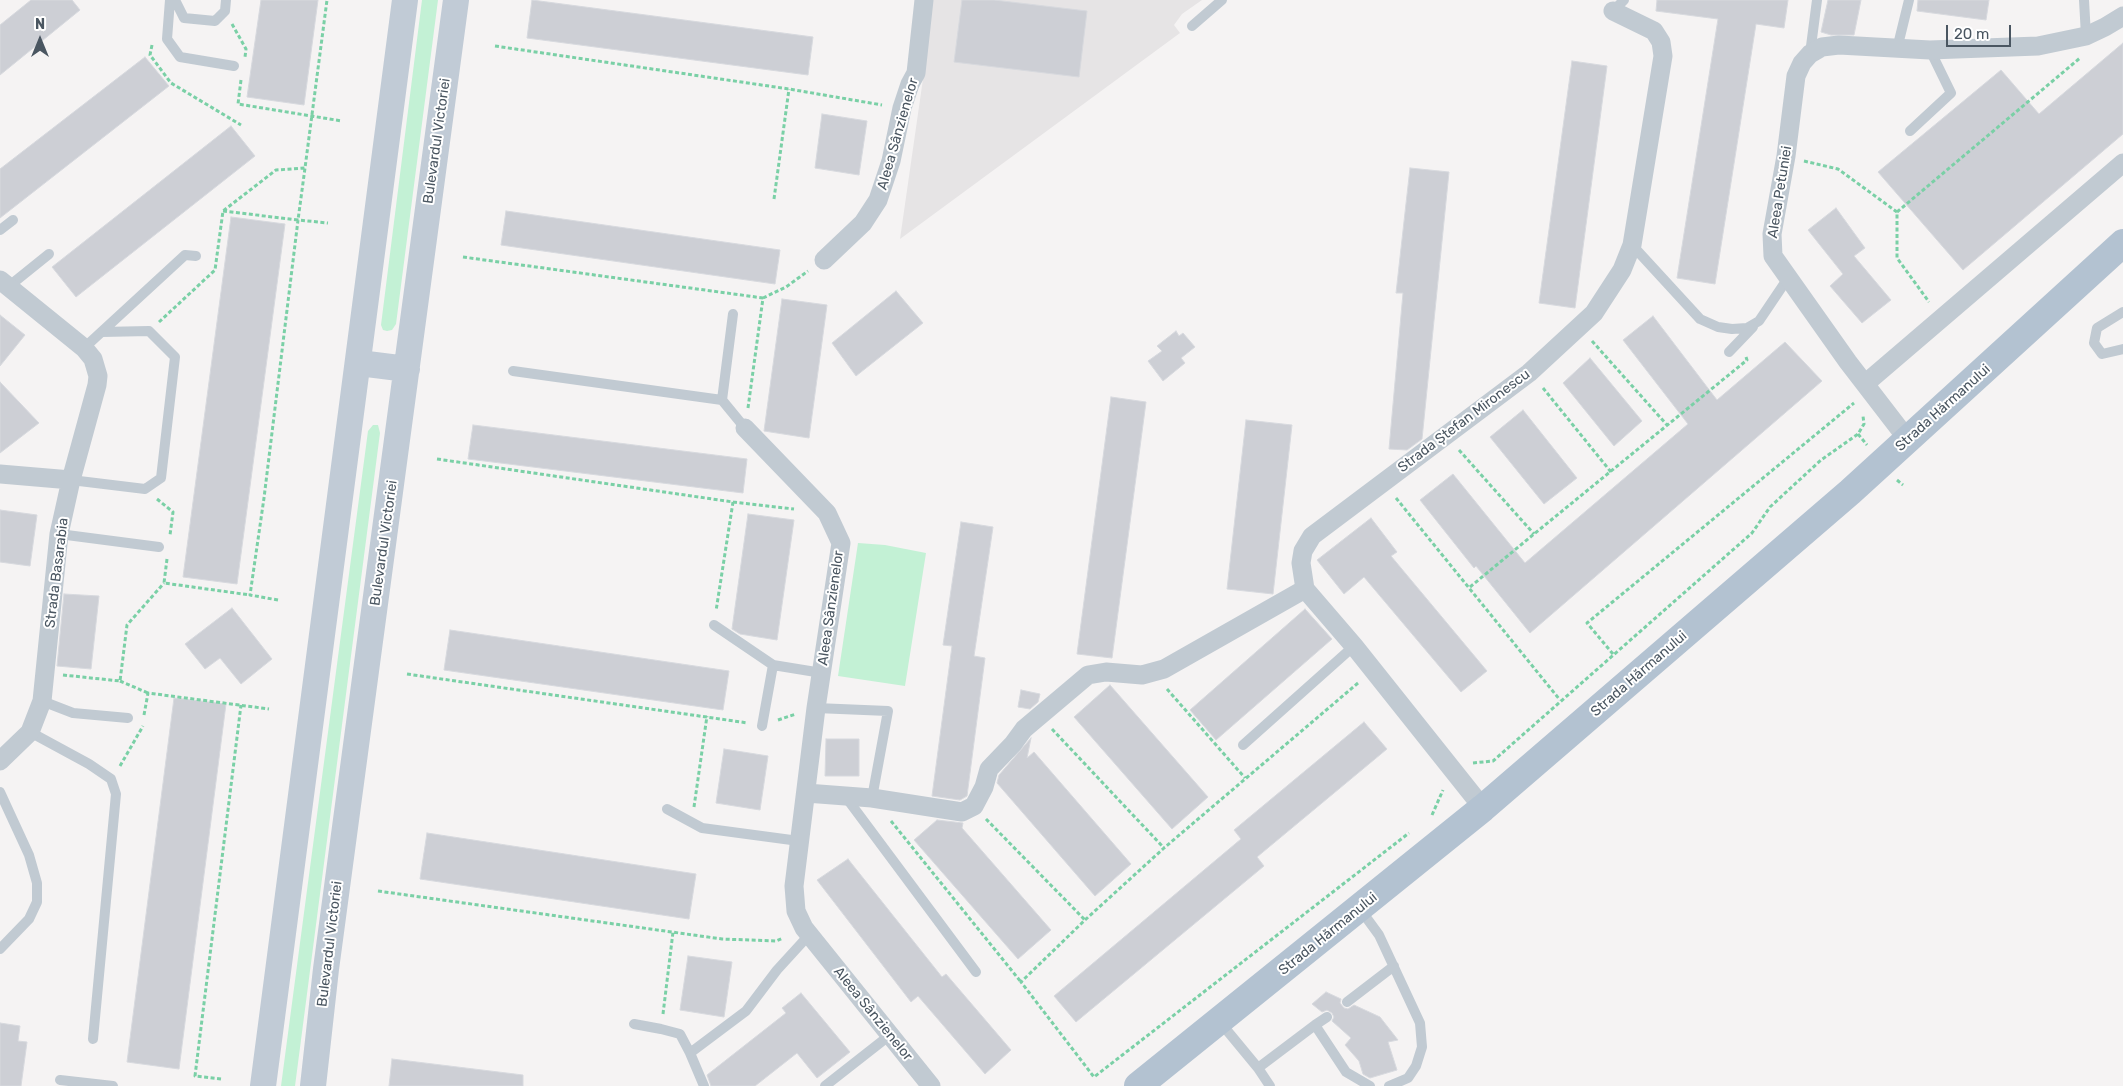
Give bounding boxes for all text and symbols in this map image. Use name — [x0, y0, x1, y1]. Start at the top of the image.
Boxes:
north arrow — [15, 15, 65, 65]
scale bar — [1948, 15, 2013, 47]
text: N — [35, 16, 45, 33]
text: 20 m — [1954, 25, 1989, 43]
street label: Aleea Sânzienelor — [874, 76, 922, 192]
street label: Bulevardul Victoriei — [420, 77, 454, 205]
street label: Aleea Petuniei — [1764, 145, 1796, 239]
street label: Strada Hărmanului — [1892, 361, 1994, 455]
street label: Strada Ștefan Mironescu — [1395, 366, 1533, 476]
street label: Bulevardul Victoriei — [367, 479, 401, 607]
street label: Strada Basarabia — [42, 517, 72, 629]
street label: Aleea Sânzienelor — [815, 549, 847, 667]
street label: Strada Hărmanului — [1587, 628, 1691, 720]
street label: Bulevardul Victoriei — [314, 880, 346, 1008]
street label: Strada Hărmanului — [1275, 889, 1381, 979]
street label: Aleea Sânzienelor — [830, 964, 916, 1064]

